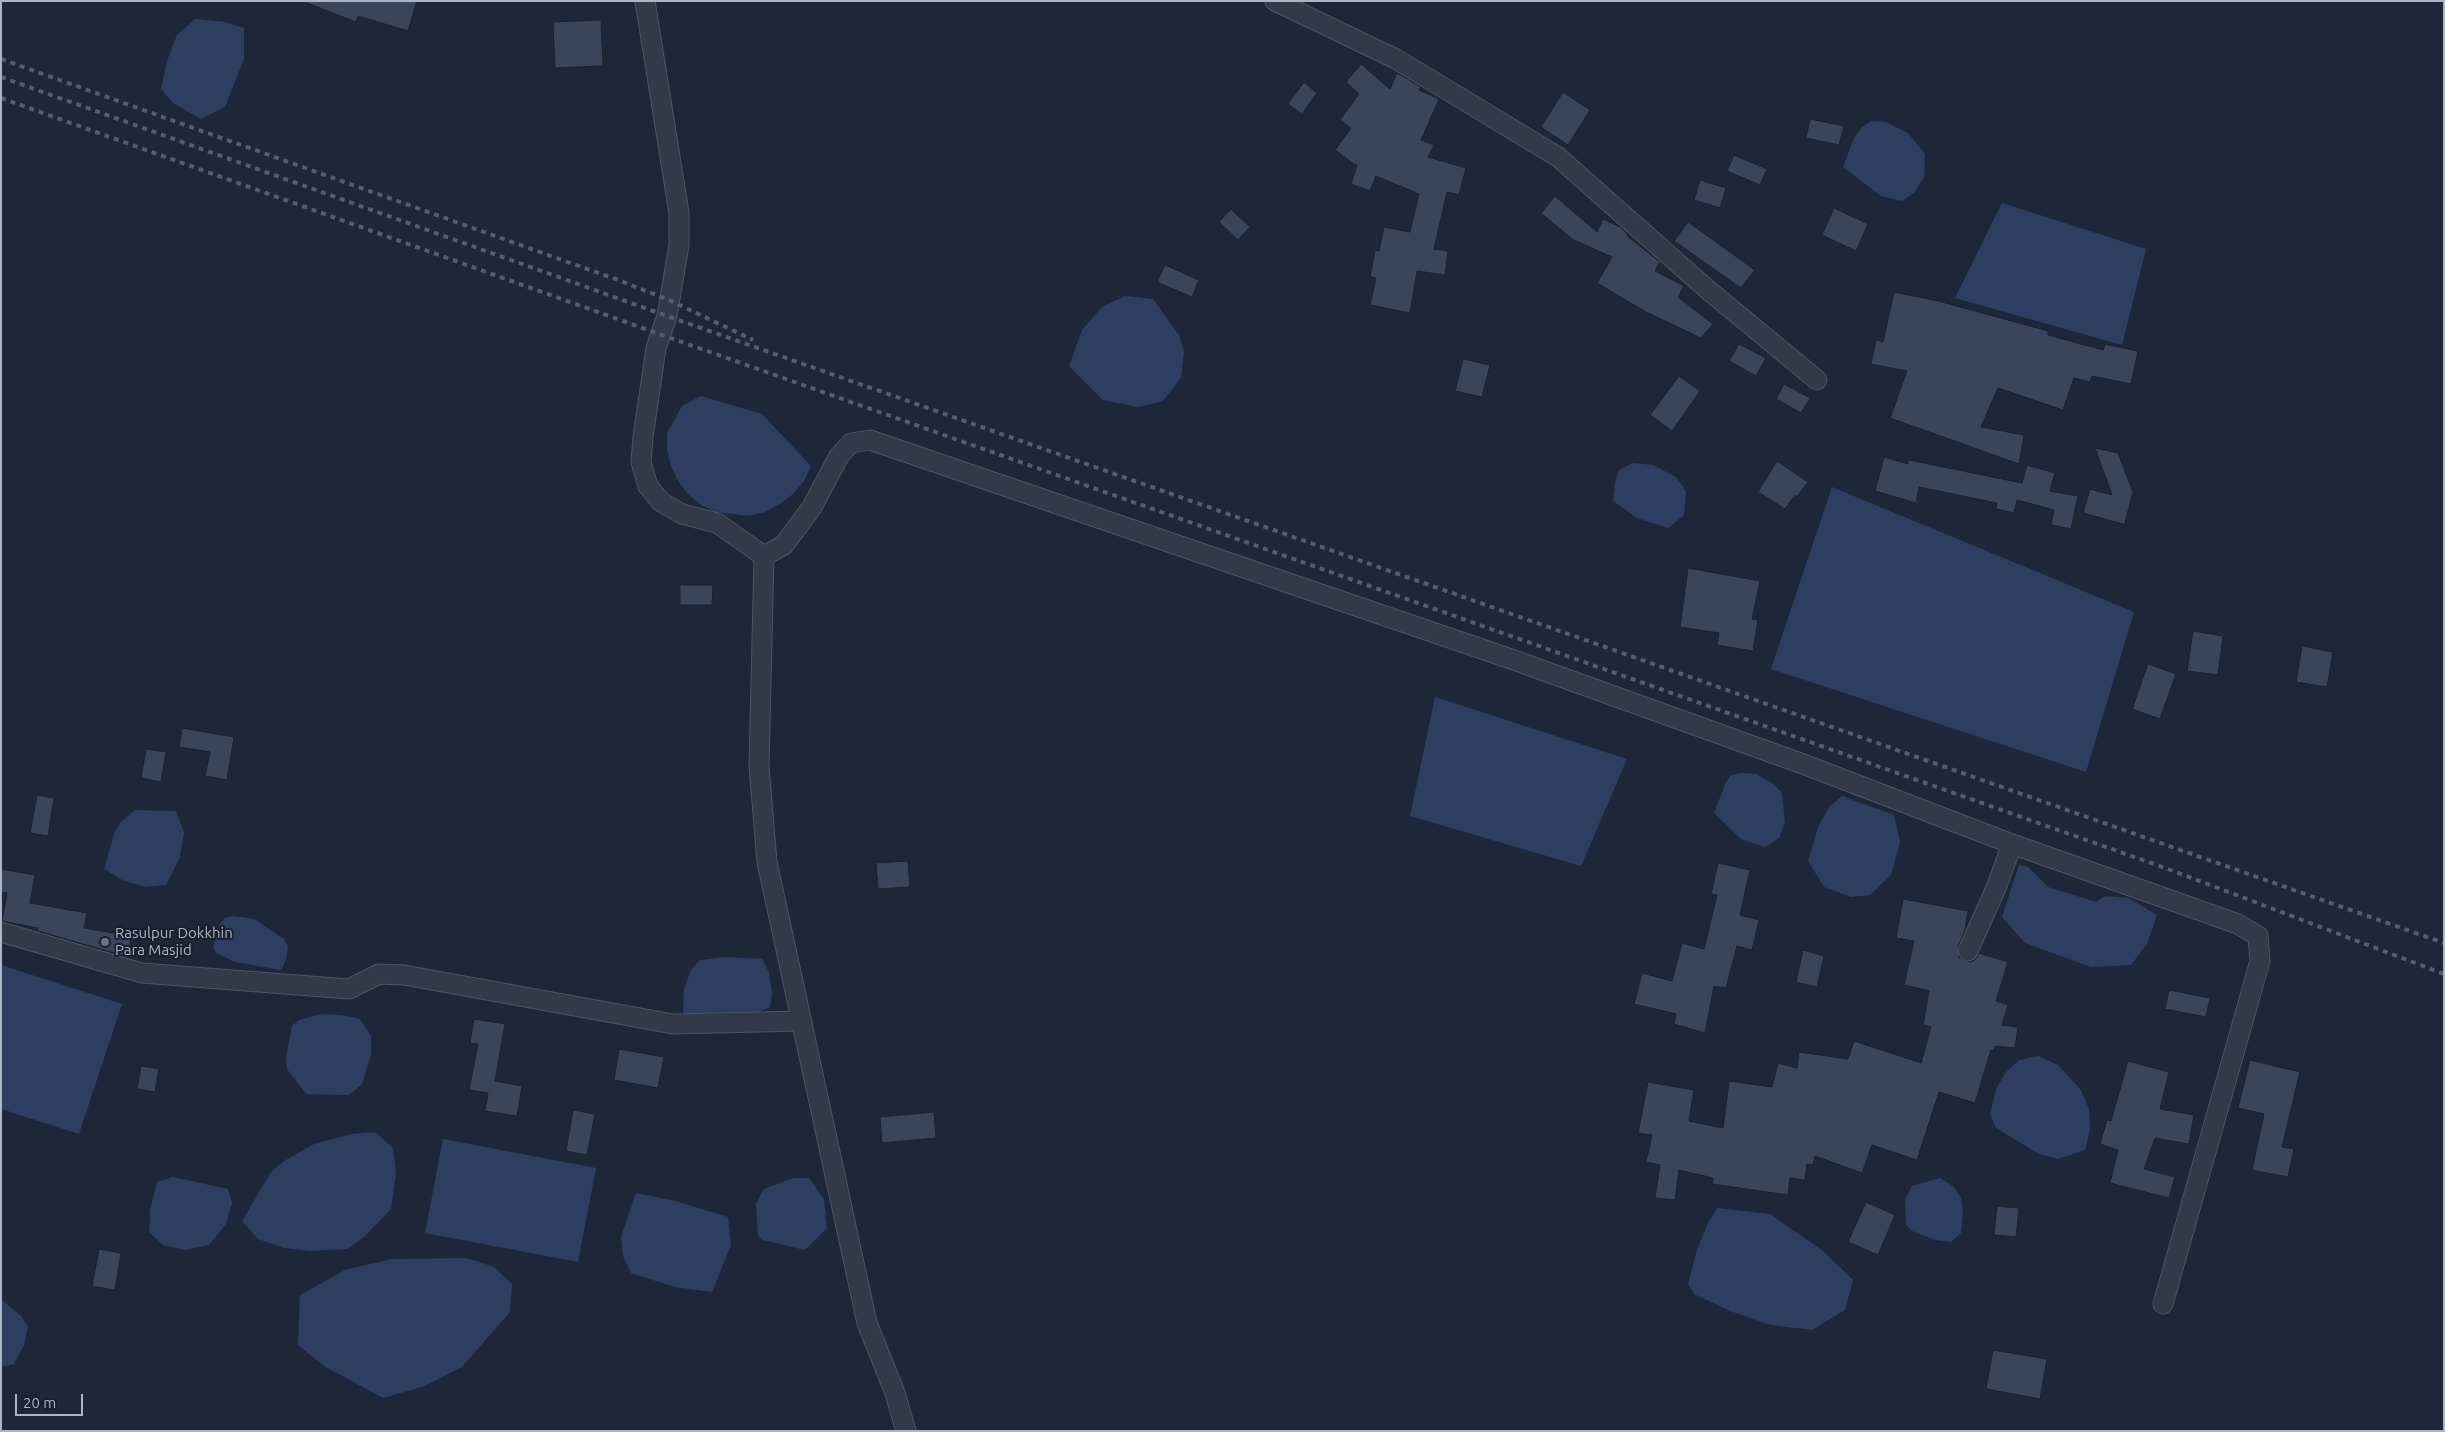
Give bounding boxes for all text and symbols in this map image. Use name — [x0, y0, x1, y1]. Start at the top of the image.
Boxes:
place label: Rasulpur Dokkhin Para Masjid — [115, 924, 233, 959]
marker: Rasulpur Dokkhin Para Masjid — [99, 936, 111, 948]
scale bar — [18, 1384, 85, 1416]
text: 20 m — [23, 1394, 56, 1411]

